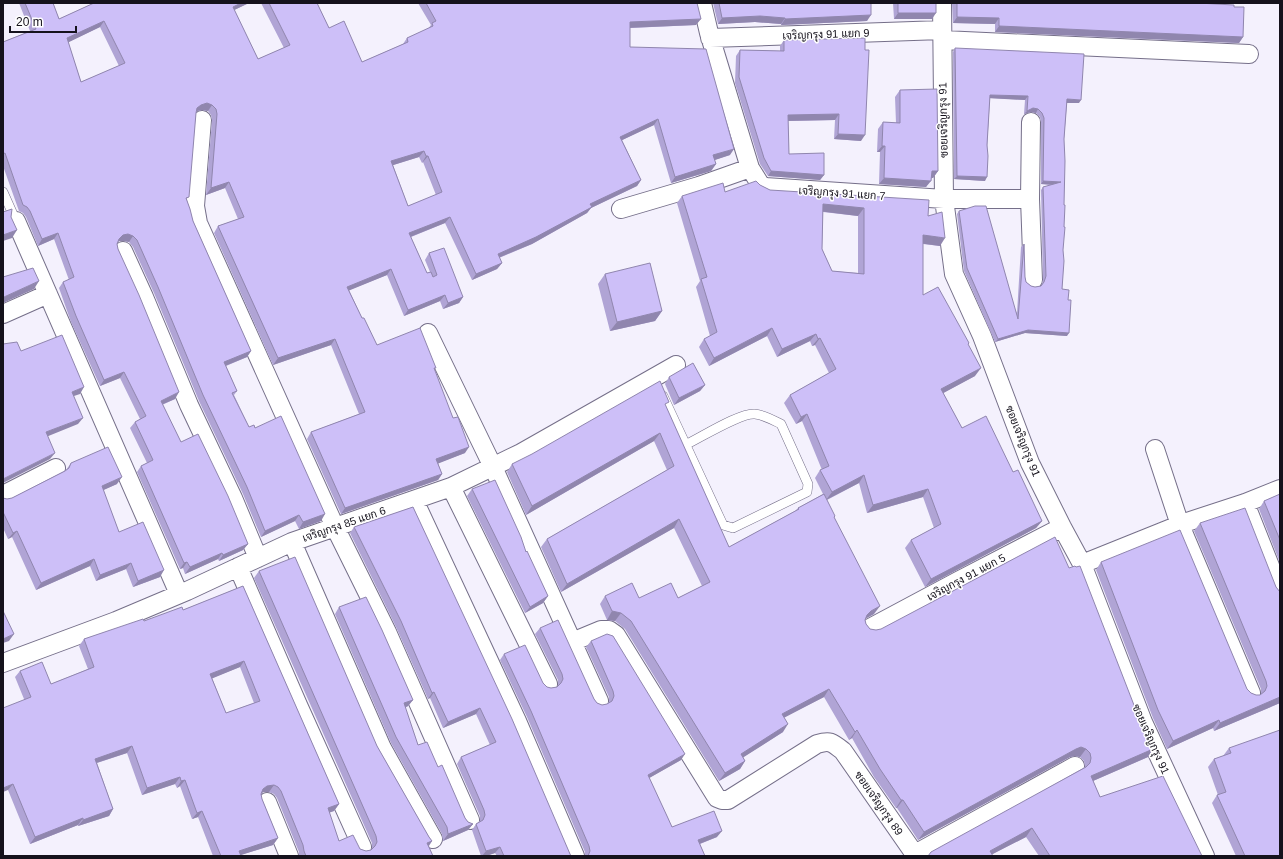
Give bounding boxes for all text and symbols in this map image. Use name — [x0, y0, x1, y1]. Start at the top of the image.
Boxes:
scale bar — [10, 8, 76, 34]
text: 20 m — [16, 15, 43, 29]
street label: เจริญกรุง 91 แยก 9 — [782, 26, 870, 45]
street label: ซอยเจริญกรุง 91 — [936, 82, 953, 158]
street label: เจริญกรุง 91 แยก 7 — [798, 184, 886, 205]
street label: ซอยเจริญกรุง 91 — [1001, 404, 1043, 479]
street label: เจริญกรุง 85 แยก 6 — [301, 504, 388, 547]
street label: เจริญกรุง 91 แยก 5 — [925, 551, 1009, 605]
street label: ซอยเจริญกรุง 91 — [1127, 702, 1172, 777]
street label: ซอยเจริญกรุง 89 — [850, 769, 906, 839]

